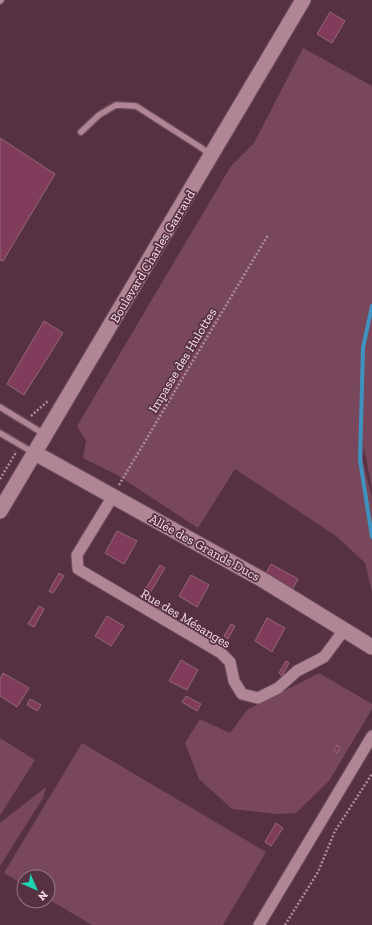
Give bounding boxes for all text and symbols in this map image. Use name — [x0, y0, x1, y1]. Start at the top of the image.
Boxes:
street label: Boulevard Charles Garraud — [107, 187, 198, 325]
street label: Impasse des Hulottes — [145, 305, 220, 415]
street label: Allée des Grands Ducs — [147, 511, 263, 584]
street label: Rue des Mésanges — [138, 586, 234, 651]
north arrow — [16, 869, 56, 909]
text: N — [35, 888, 50, 904]

